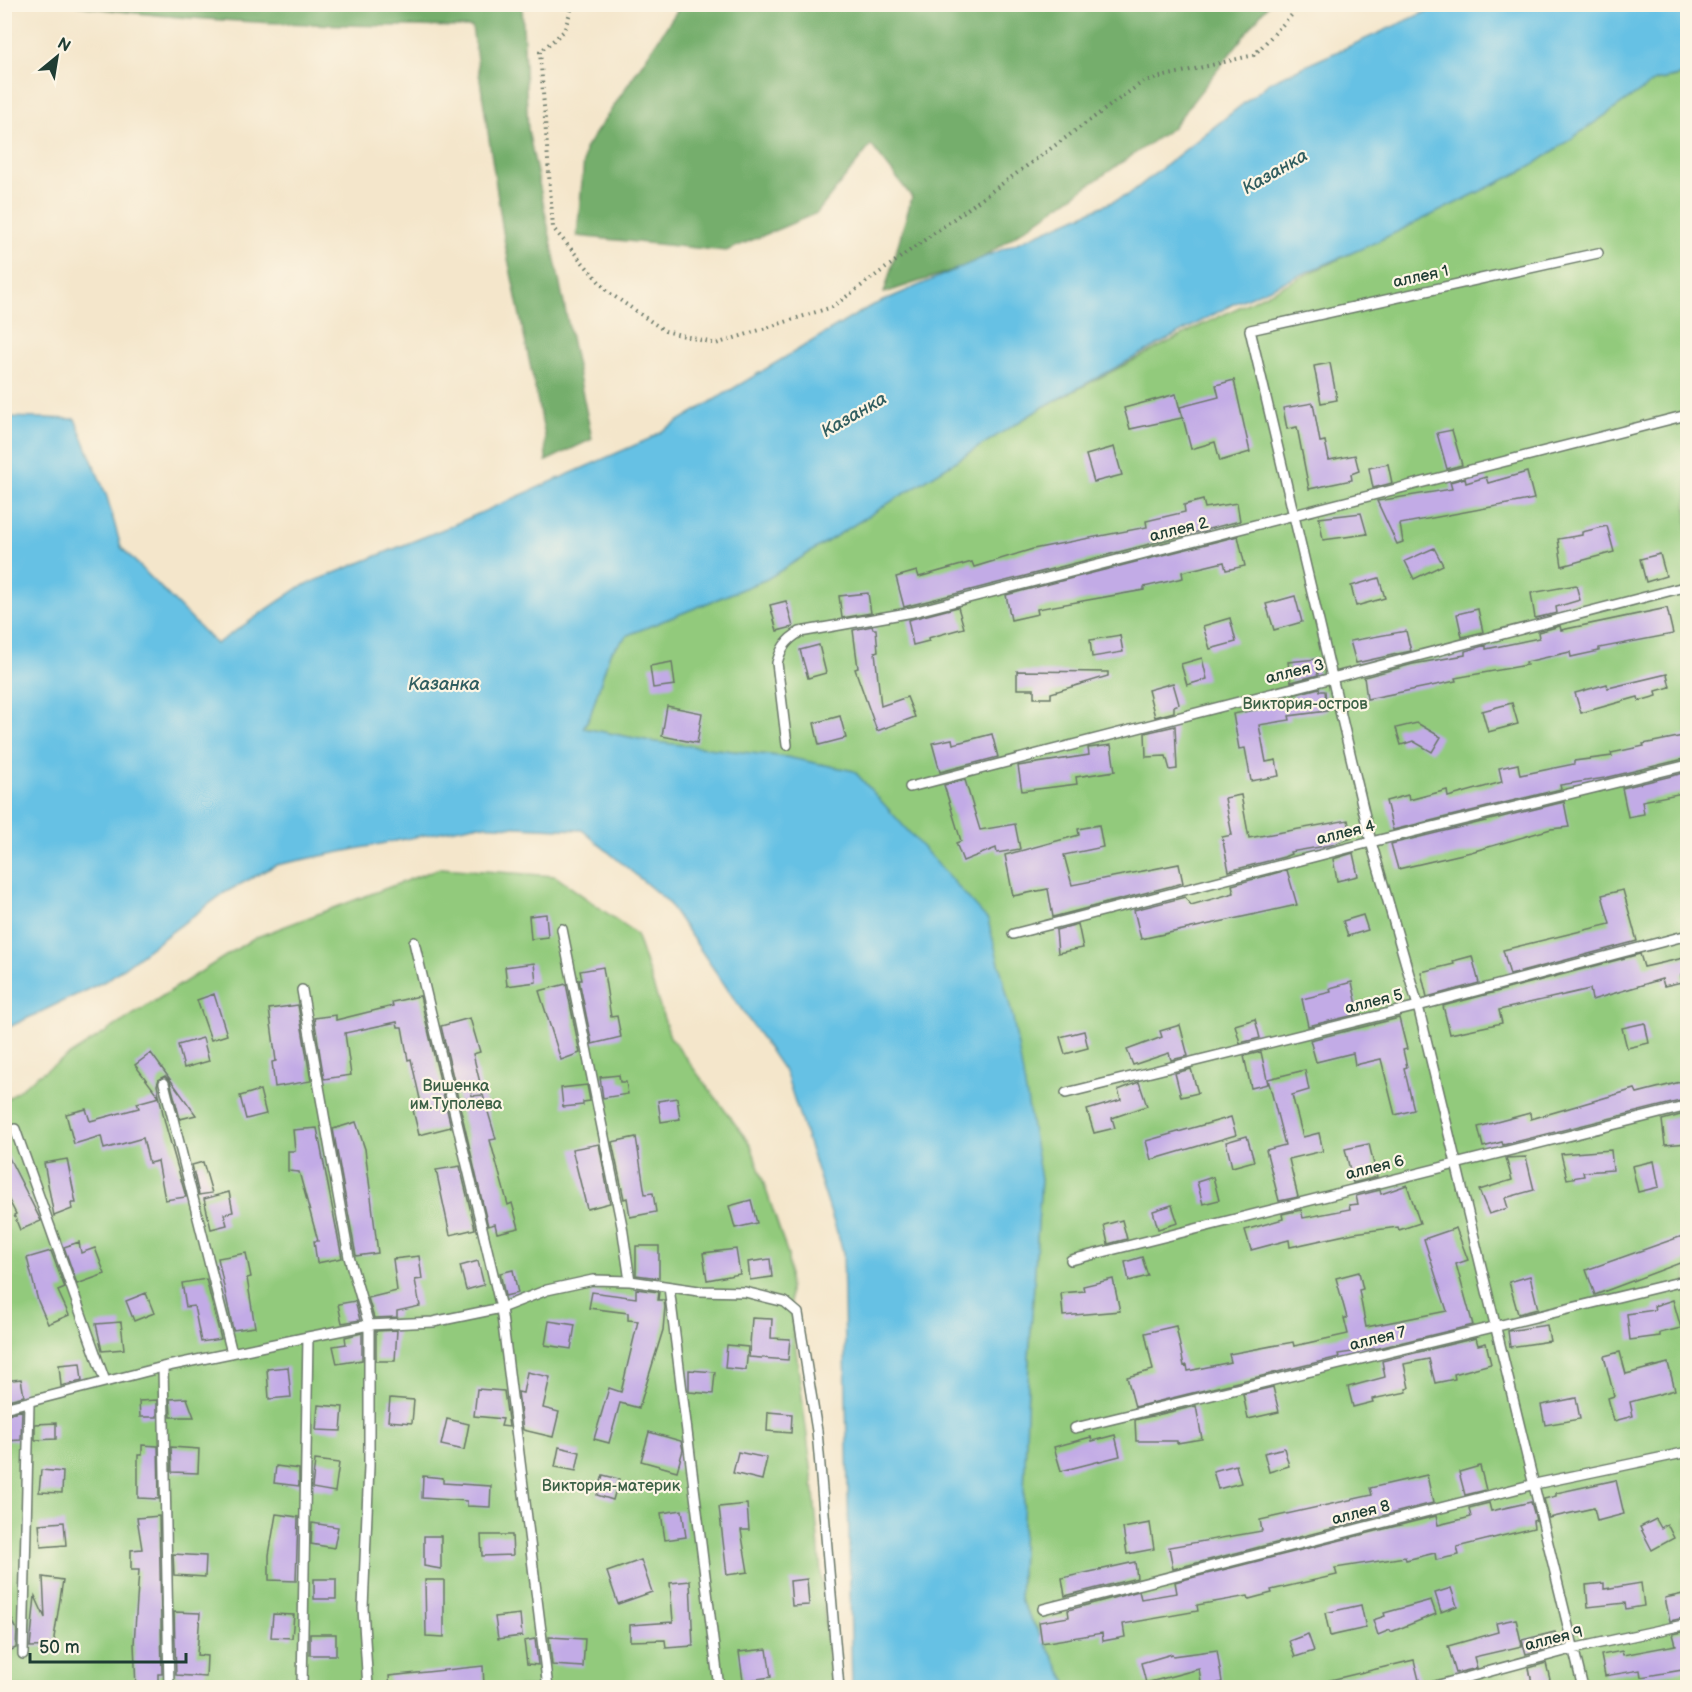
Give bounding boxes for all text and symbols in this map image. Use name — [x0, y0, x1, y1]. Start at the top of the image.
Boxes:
north arrow — [27, 27, 87, 87]
text: N — [54, 34, 74, 57]
water label: Казанка — [1239, 145, 1311, 199]
street label: аллея 1 — [1392, 262, 1450, 292]
water label: Казанка — [818, 388, 890, 442]
street label: аллея 2 — [1148, 513, 1211, 546]
street label: аллея 3 — [1264, 656, 1326, 688]
water label: Казанка — [408, 674, 480, 695]
park label: Виктория-остров — [1242, 695, 1368, 714]
street label: аллея 4 — [1315, 817, 1377, 849]
street label: аллея 5 — [1343, 986, 1405, 1018]
park label: Вишенка им.Туполева — [410, 1077, 503, 1114]
street label: аллея 6 — [1344, 1152, 1406, 1184]
street label: аллея 7 — [1348, 1323, 1408, 1355]
park label: Виктория-материк — [542, 1477, 681, 1496]
street label: аллея 8 — [1330, 1497, 1392, 1529]
street label: аллея 9 — [1523, 1623, 1585, 1655]
scale bar — [30, 1626, 186, 1664]
text: 50 m — [39, 1637, 80, 1658]

